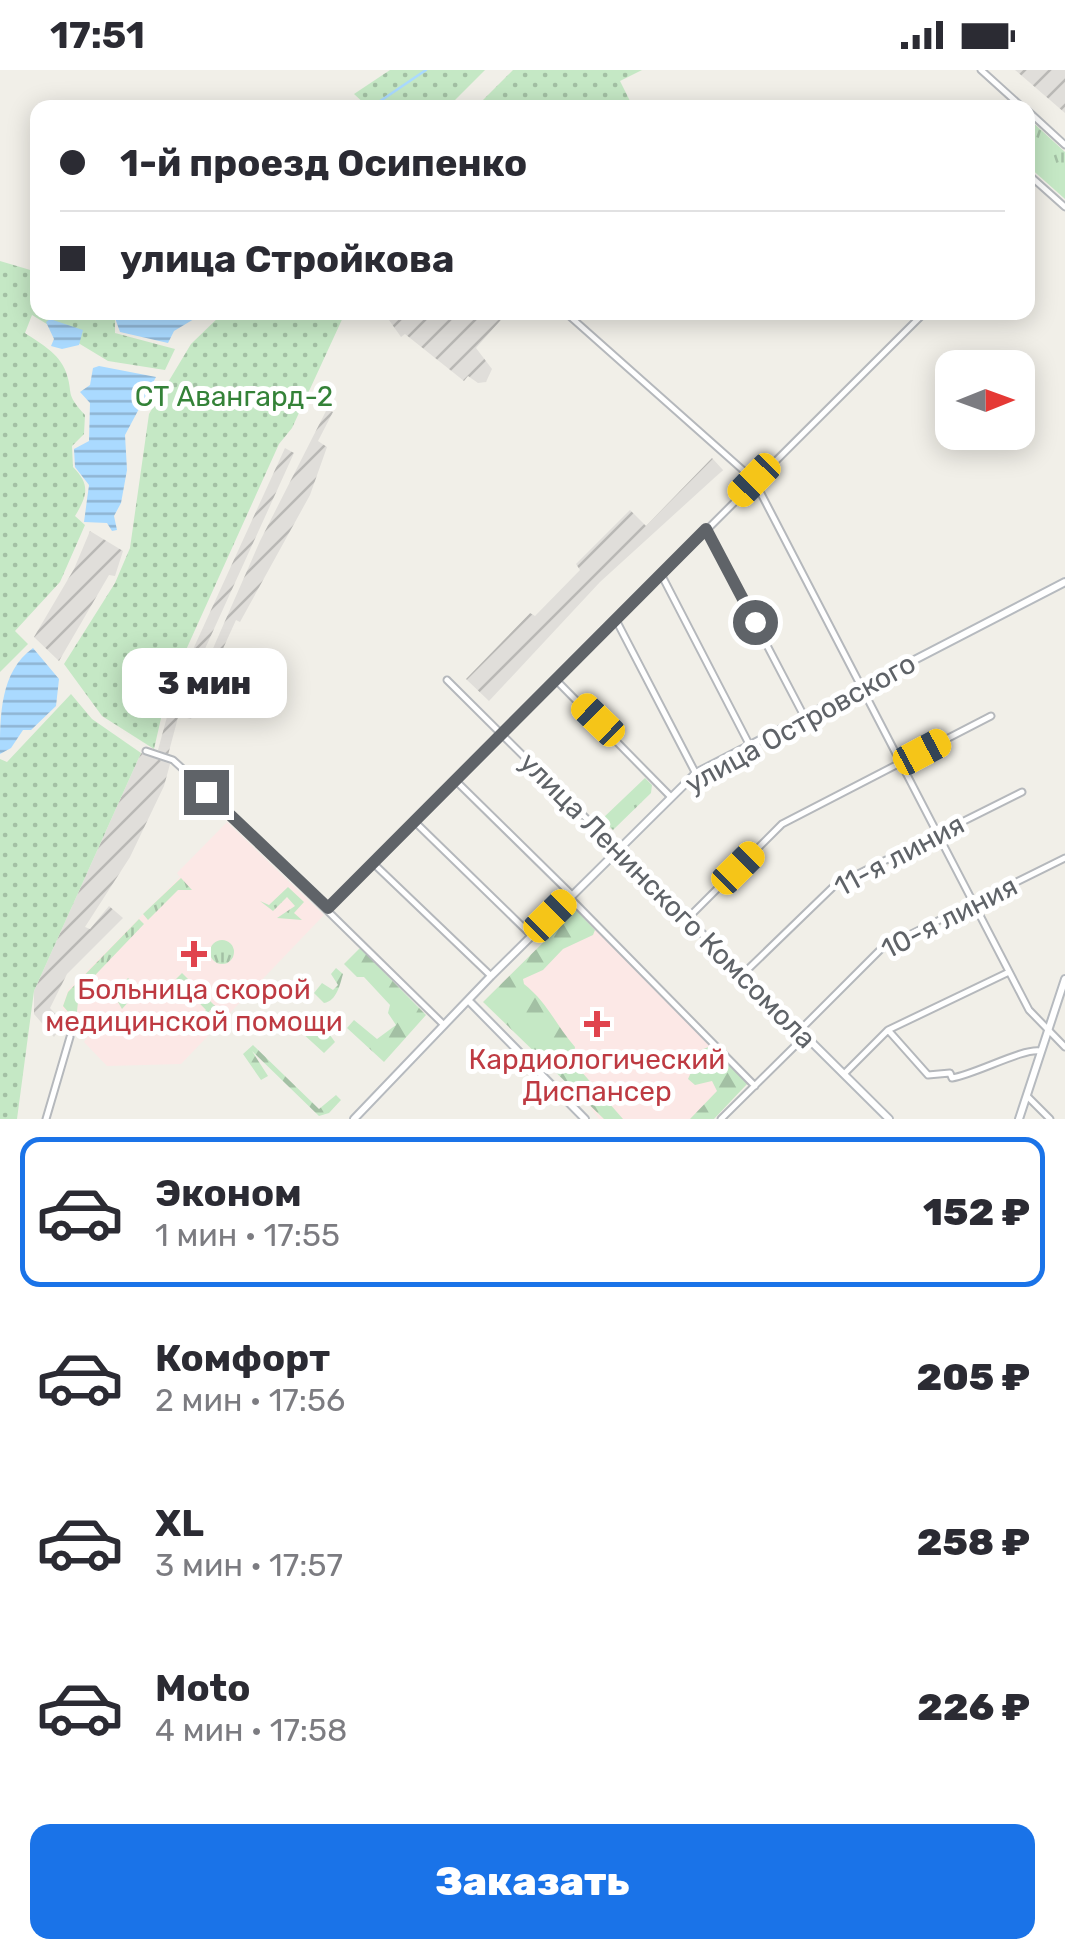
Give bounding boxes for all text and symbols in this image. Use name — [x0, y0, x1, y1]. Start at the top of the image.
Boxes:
text: 17:51 — [50, 12, 145, 58]
text: 1-й проезд Осипенко — [120, 140, 527, 186]
text: улица Стройкова — [120, 236, 454, 282]
north arrow — [935, 350, 1035, 450]
map controls — [935, 350, 1035, 450]
park label: СТ Авангард-2 — [135, 380, 333, 413]
car — [722, 448, 786, 512]
route start — [733, 600, 778, 645]
street label: улица Островского — [679, 646, 921, 800]
callout: 3 мин — [124, 647, 288, 717]
text: 3 мин — [158, 664, 251, 702]
car — [566, 688, 630, 752]
car — [888, 725, 956, 779]
street label: улица Ленинского Комсомола — [513, 746, 822, 1055]
route end — [184, 770, 229, 815]
street label: 11-я линия — [829, 807, 970, 903]
car — [706, 836, 770, 900]
street label: 10-я линия — [876, 869, 1023, 966]
car — [518, 884, 582, 948]
marker: Больница скорой медицинской помощи — [181, 941, 207, 967]
place label: Больница скорой медицинской помощи — [45, 973, 343, 1038]
marker: Кардиологический Диспансер — [584, 1011, 610, 1037]
place label: Кардиологический Диспансер — [469, 1043, 725, 1108]
icon: car — [35, 1167, 125, 1257]
text: Эконом — [155, 1170, 302, 1216]
text: 152 ₽ — [923, 1189, 1030, 1235]
text: 1 мин · 17:55 — [155, 1216, 340, 1254]
icon: car — [35, 1332, 125, 1422]
text: Комфорт — [155, 1335, 330, 1381]
text: 205 ₽ — [917, 1354, 1030, 1400]
text: 2 мин · 17:56 — [155, 1381, 345, 1419]
icon: car — [35, 1497, 125, 1587]
text: XL — [155, 1500, 204, 1546]
text: 258 ₽ — [917, 1519, 1030, 1565]
text: 3 мин · 17:57 — [155, 1546, 343, 1584]
icon: car — [35, 1662, 125, 1752]
text: Moto — [155, 1665, 251, 1711]
text: 226 ₽ — [917, 1684, 1030, 1730]
text: 4 мин · 17:58 — [155, 1711, 347, 1749]
button: Заказать — [30, 1824, 1035, 1939]

